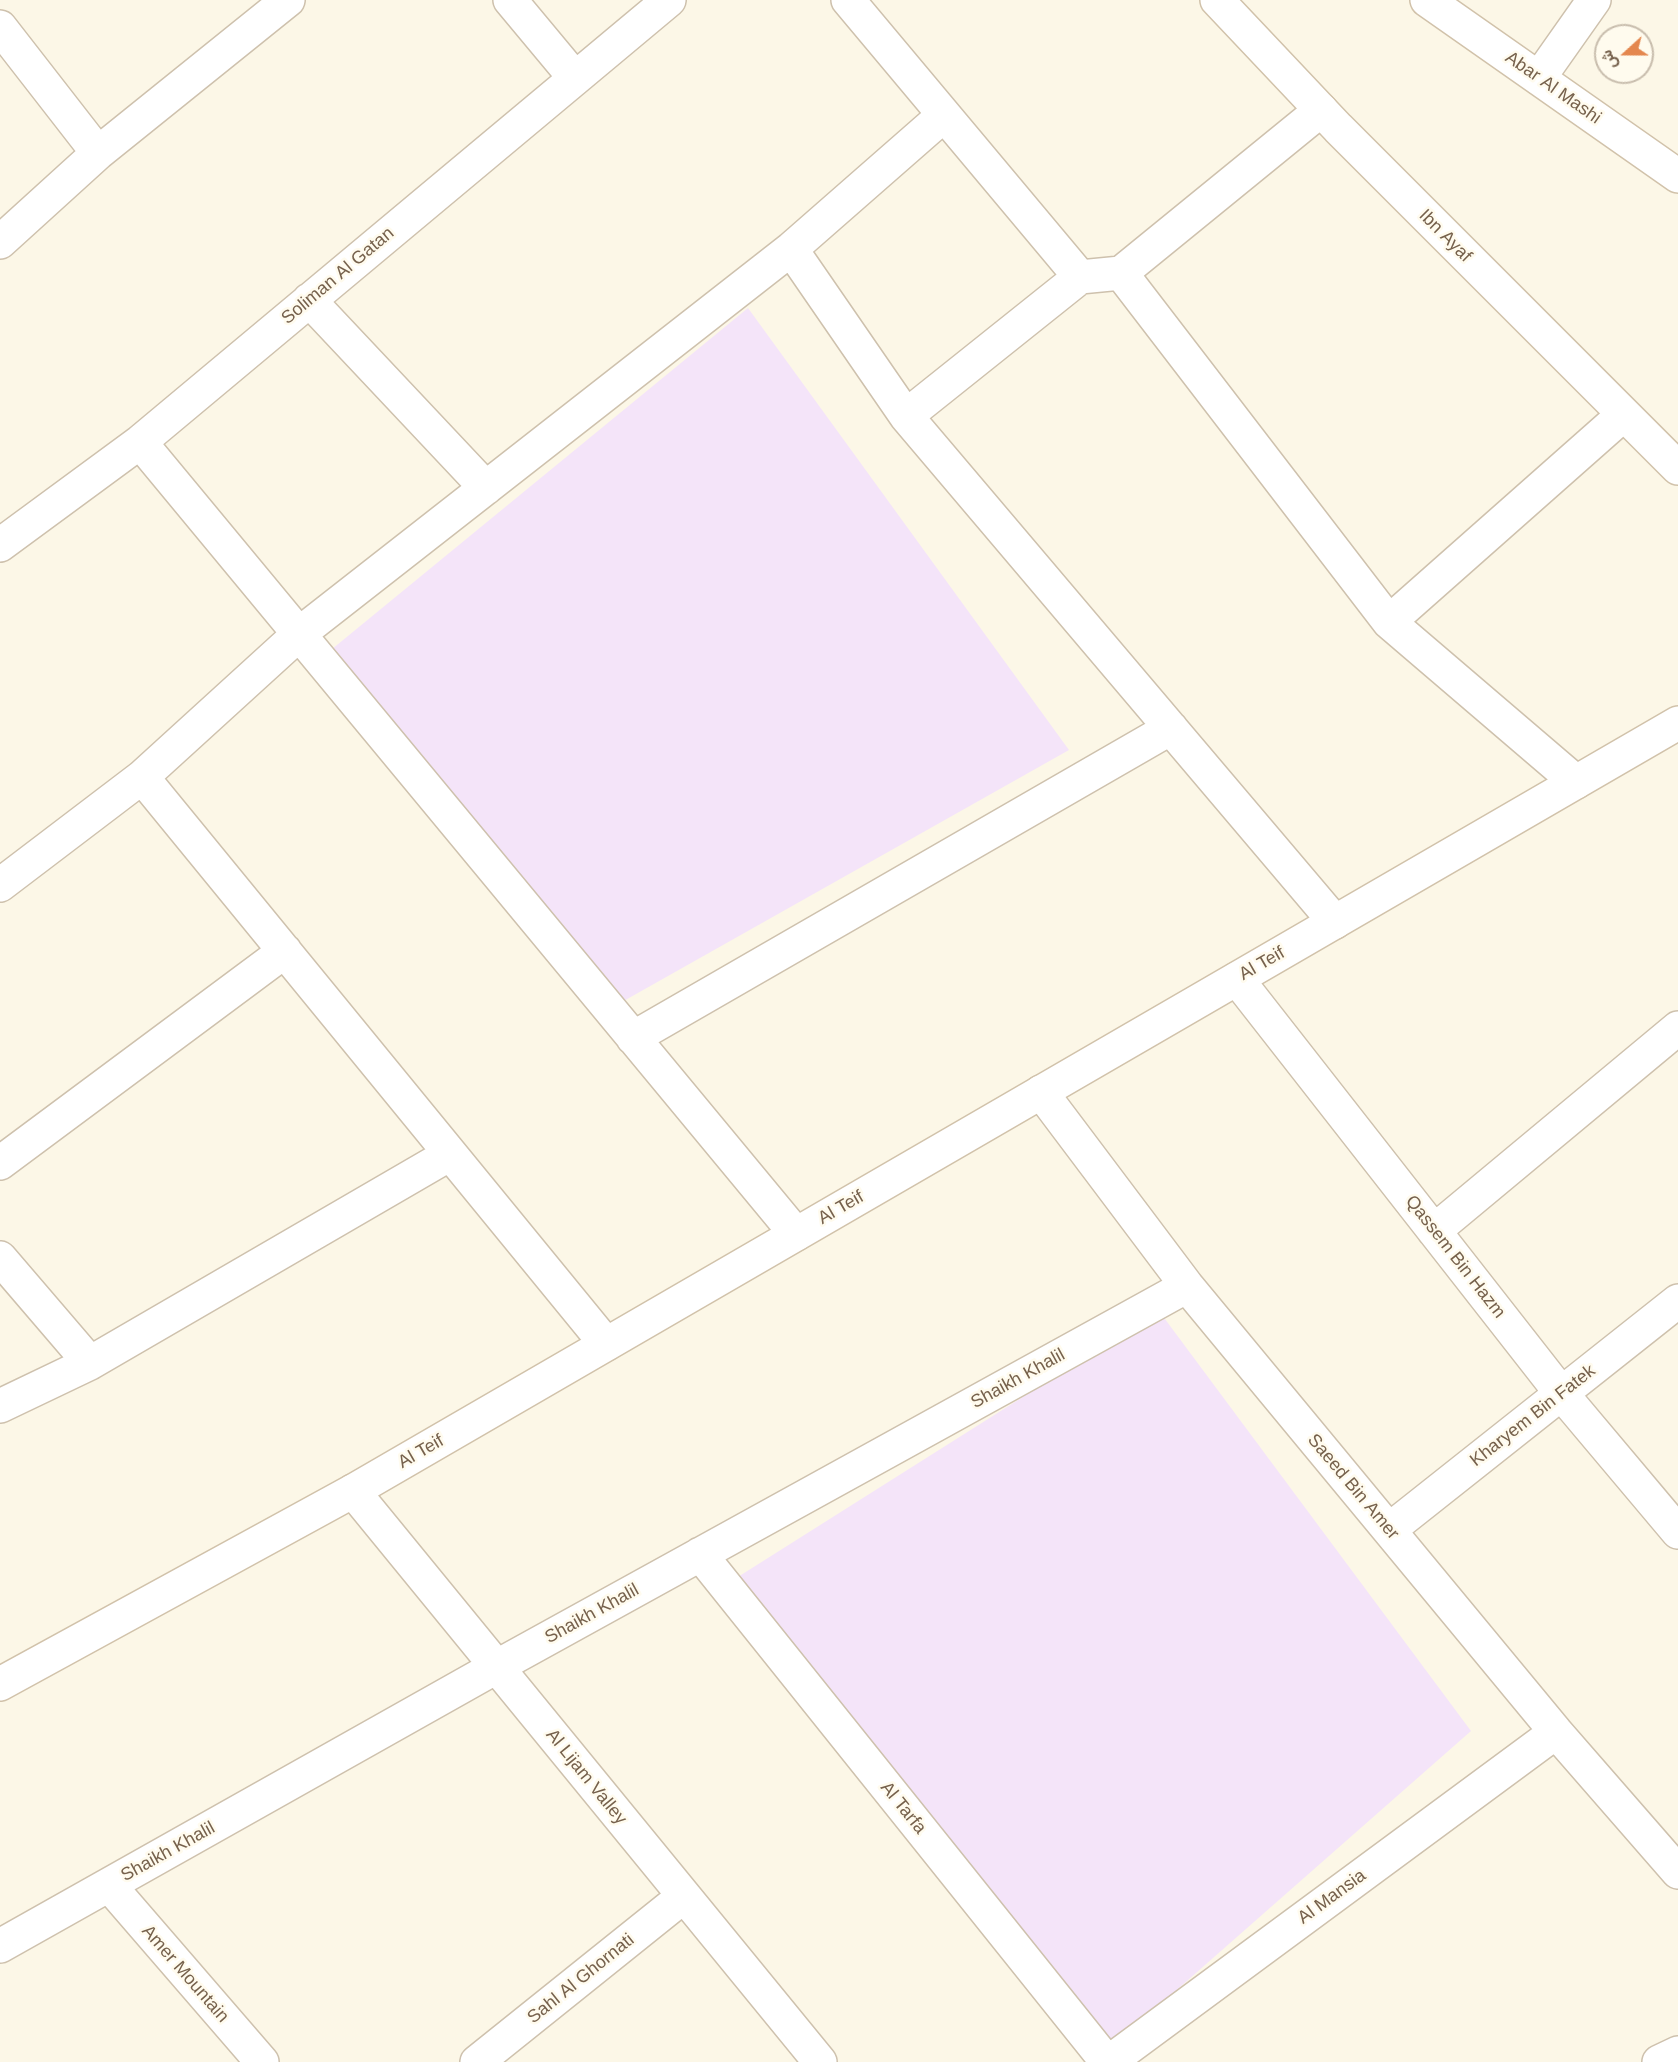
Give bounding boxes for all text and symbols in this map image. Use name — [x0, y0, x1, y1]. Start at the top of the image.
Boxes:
north arrow — [1594, 24, 1654, 84]
street label: Abar Al Mashi — [1501, 47, 1605, 129]
text: ش — [1597, 48, 1620, 72]
street label: Ibn Ayaf — [1414, 205, 1476, 267]
street label: Soliman Al Gatan — [277, 223, 399, 329]
street label: Al Teif — [1235, 942, 1289, 986]
street label: Al Teif — [814, 1186, 868, 1230]
street label: Qassem Bin Hazm — [1400, 1191, 1510, 1323]
street label: Shaikh Khalil — [967, 1344, 1069, 1414]
street label: Kharyem Bin Fatek — [1466, 1360, 1600, 1472]
street label: Al Teif — [394, 1430, 448, 1474]
street label: Saeed Bin Amer — [1303, 1430, 1403, 1544]
street label: Shaikh Khalil — [541, 1579, 643, 1649]
street label: Al Lijam Valley — [541, 1725, 631, 1829]
street label: Al Tarfa — [875, 1777, 931, 1839]
street label: Shaikh Khalil — [117, 1817, 219, 1887]
street label: Al Mansia — [1294, 1865, 1370, 1929]
street label: Amer Mountain — [137, 1921, 233, 2027]
street label: Sahl Al Ghornati — [523, 1929, 639, 2029]

